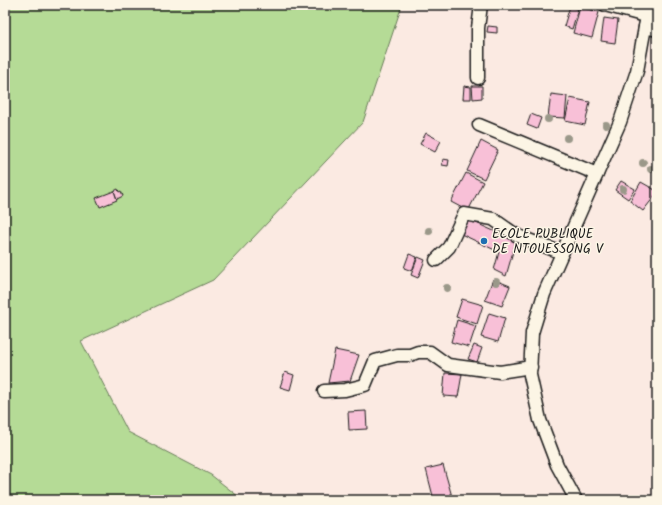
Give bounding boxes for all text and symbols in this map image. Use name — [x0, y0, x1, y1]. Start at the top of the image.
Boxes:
place label: ECOLE PUBLIQUE DE NTOUESSONG V — [492, 224, 604, 260]
marker: ECOLE PUBLIQUE DE NTOUESSONG V — [479, 236, 489, 246]

